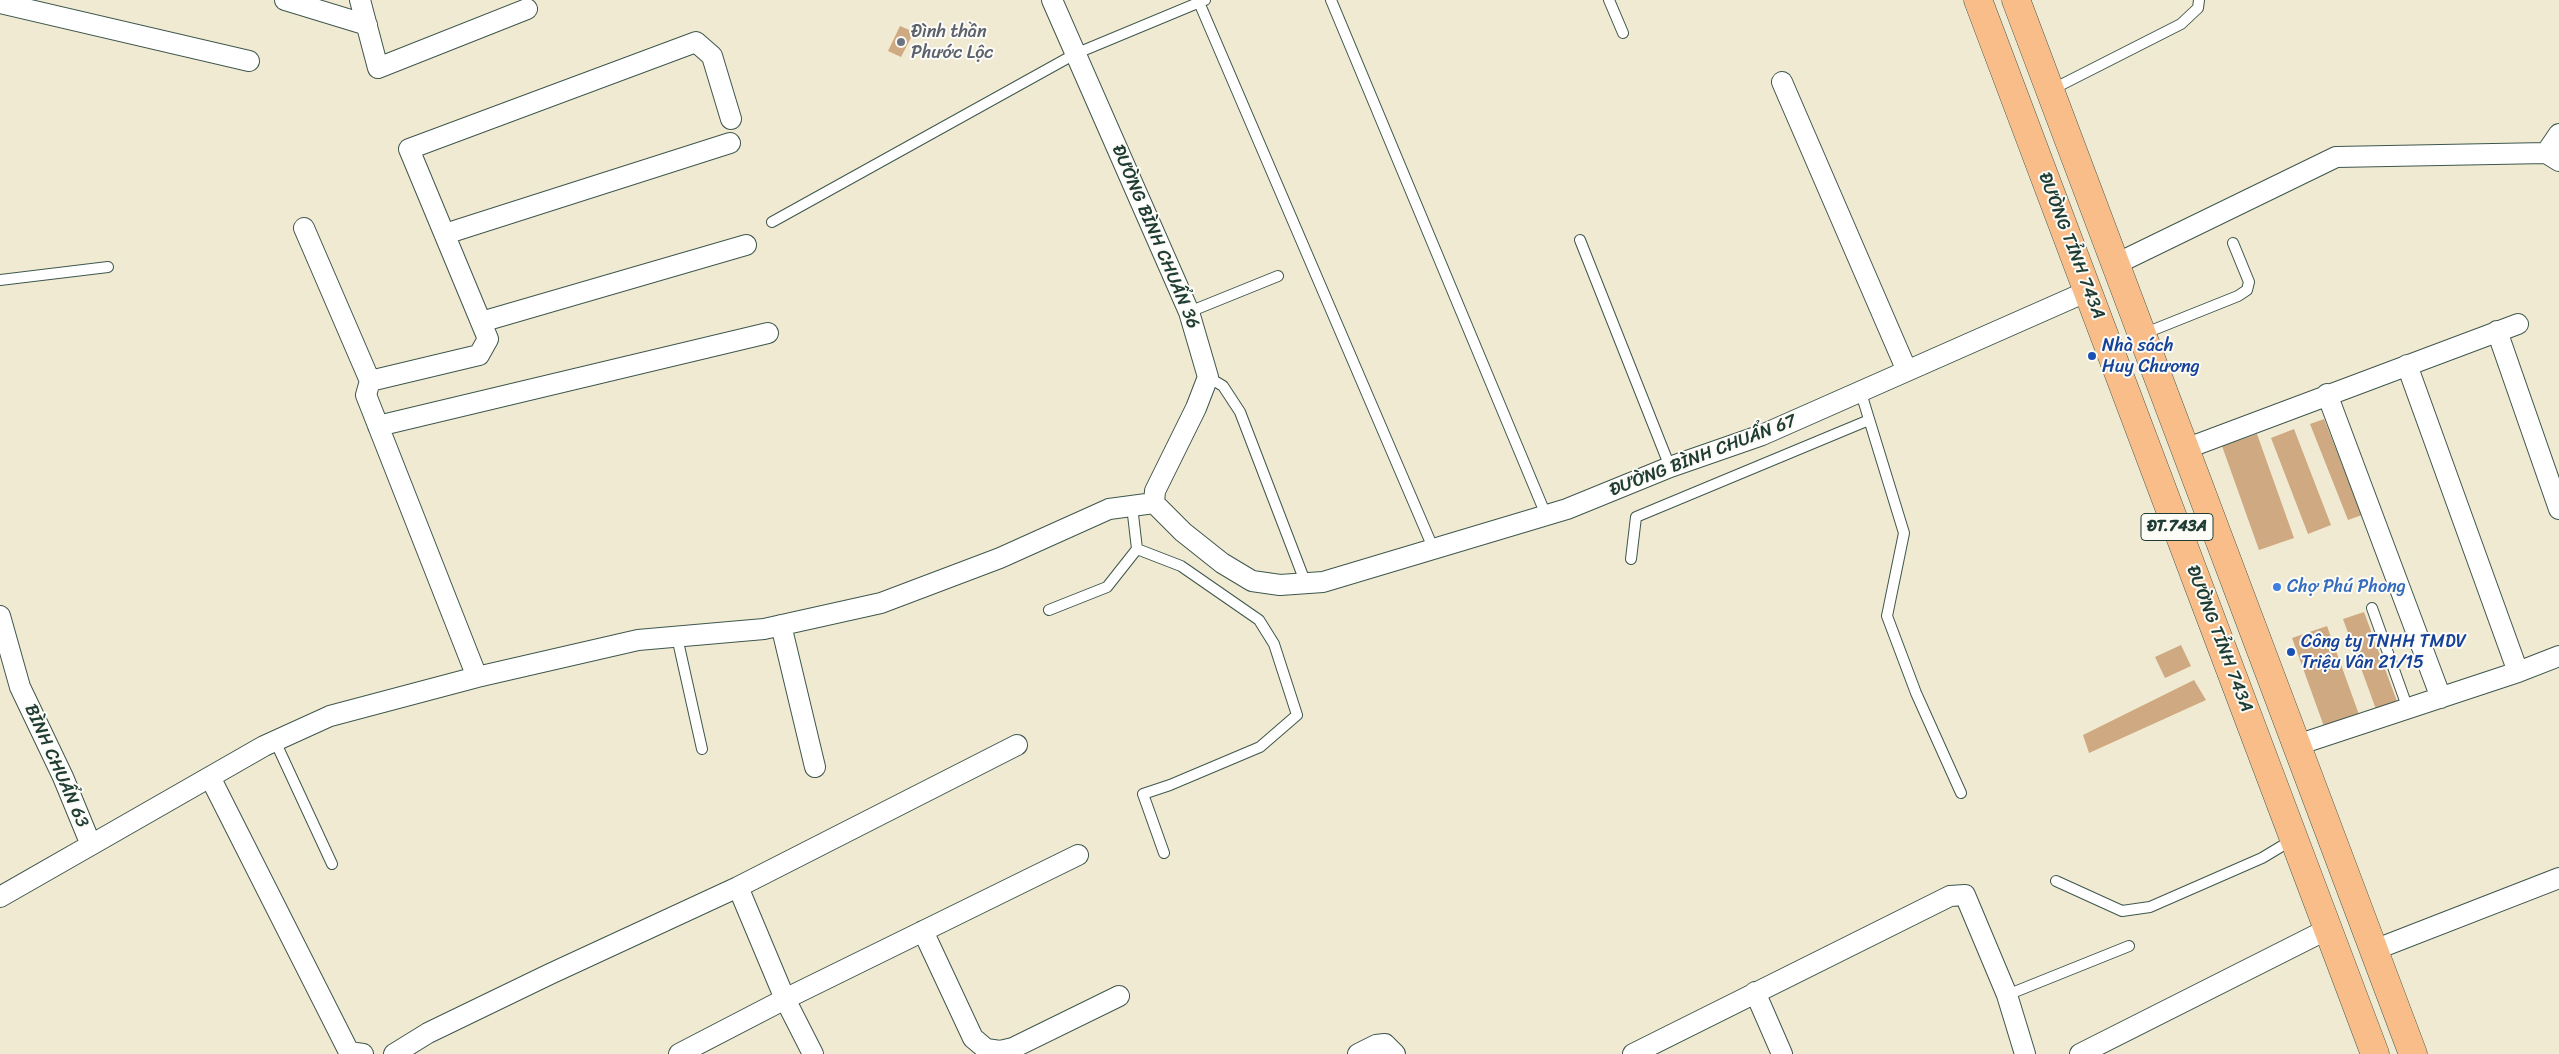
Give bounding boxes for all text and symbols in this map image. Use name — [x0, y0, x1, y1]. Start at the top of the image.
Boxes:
place label: Đình thần Phước Lộc — [911, 21, 993, 64]
marker: Đình thần Phước Lộc — [895, 36, 907, 48]
street label: ĐƯỜNG BÌNH CHUẨN 36 — [1106, 142, 1204, 332]
street label: ĐƯỜNG TỈNH 743A — [2033, 170, 2109, 322]
place label: Nhà sách Huy Chương — [2102, 335, 2200, 378]
marker: Nhà sách Huy Chương — [2086, 350, 2098, 362]
street label: ĐƯỜNG BÌNH CHUẨN 67 — [1607, 410, 1799, 502]
road number: ĐT.743A — [2141, 514, 2213, 540]
street label: ĐƯỜNG TỈNH 743A — [2181, 563, 2257, 715]
place label: Chợ Phú Phong — [2287, 576, 2406, 598]
marker: Chợ Phú Phong — [2271, 581, 2283, 593]
place label: Công ty TNHH TMDV Triệu Vân 21/15 — [2301, 631, 2466, 674]
marker: Công ty TNHH TMDV Triệu Vân 21/15 — [2285, 646, 2297, 658]
street label: BÌNH CHUẨN 63 — [19, 701, 93, 831]

